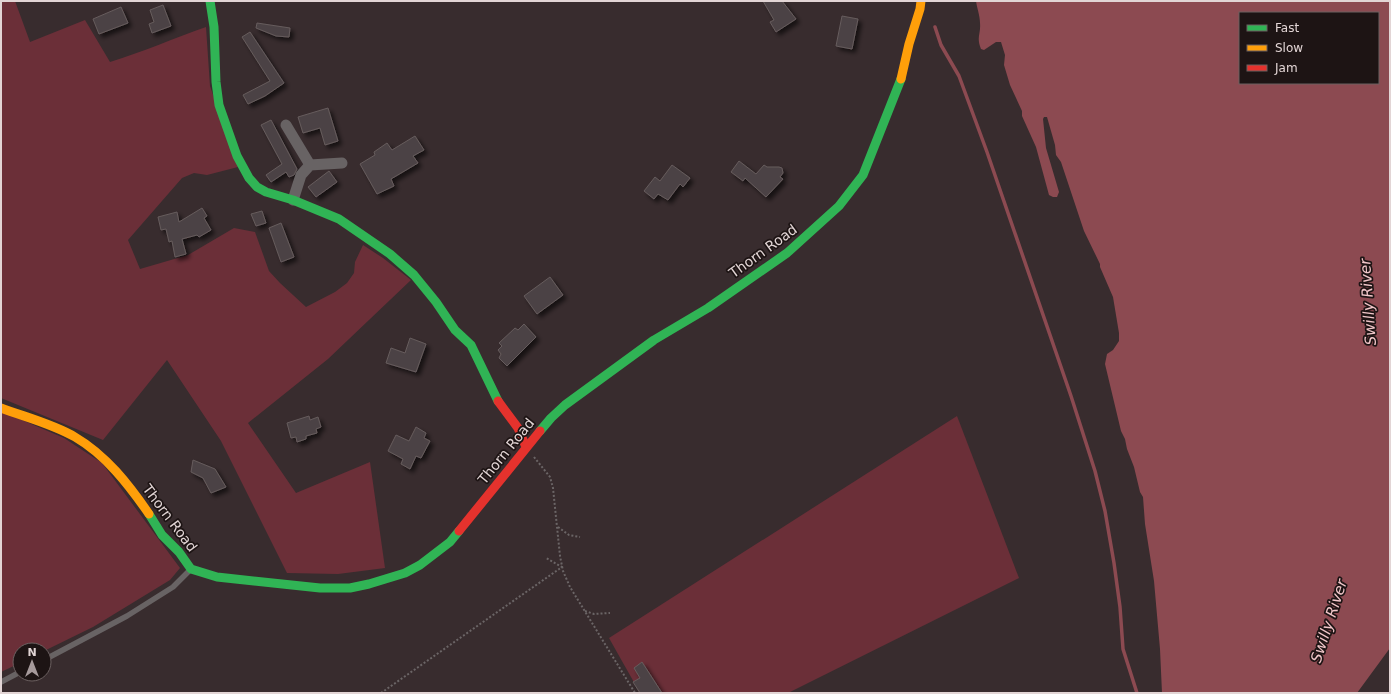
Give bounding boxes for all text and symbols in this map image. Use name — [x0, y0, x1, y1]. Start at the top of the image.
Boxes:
legend — [1239, 12, 1379, 84]
text: Fast — [1275, 21, 1299, 35]
text: Slow — [1275, 41, 1303, 55]
text: Jam — [1274, 61, 1298, 75]
street label: Thorn Road — [725, 221, 800, 282]
water label: Swilly River — [1356, 257, 1380, 346]
street label: Thorn Road — [474, 415, 537, 488]
street label: Thorn Road — [139, 480, 200, 555]
water label: Swilly River — [1307, 576, 1351, 665]
north arrow — [12, 642, 52, 682]
text: N — [27, 646, 37, 659]

